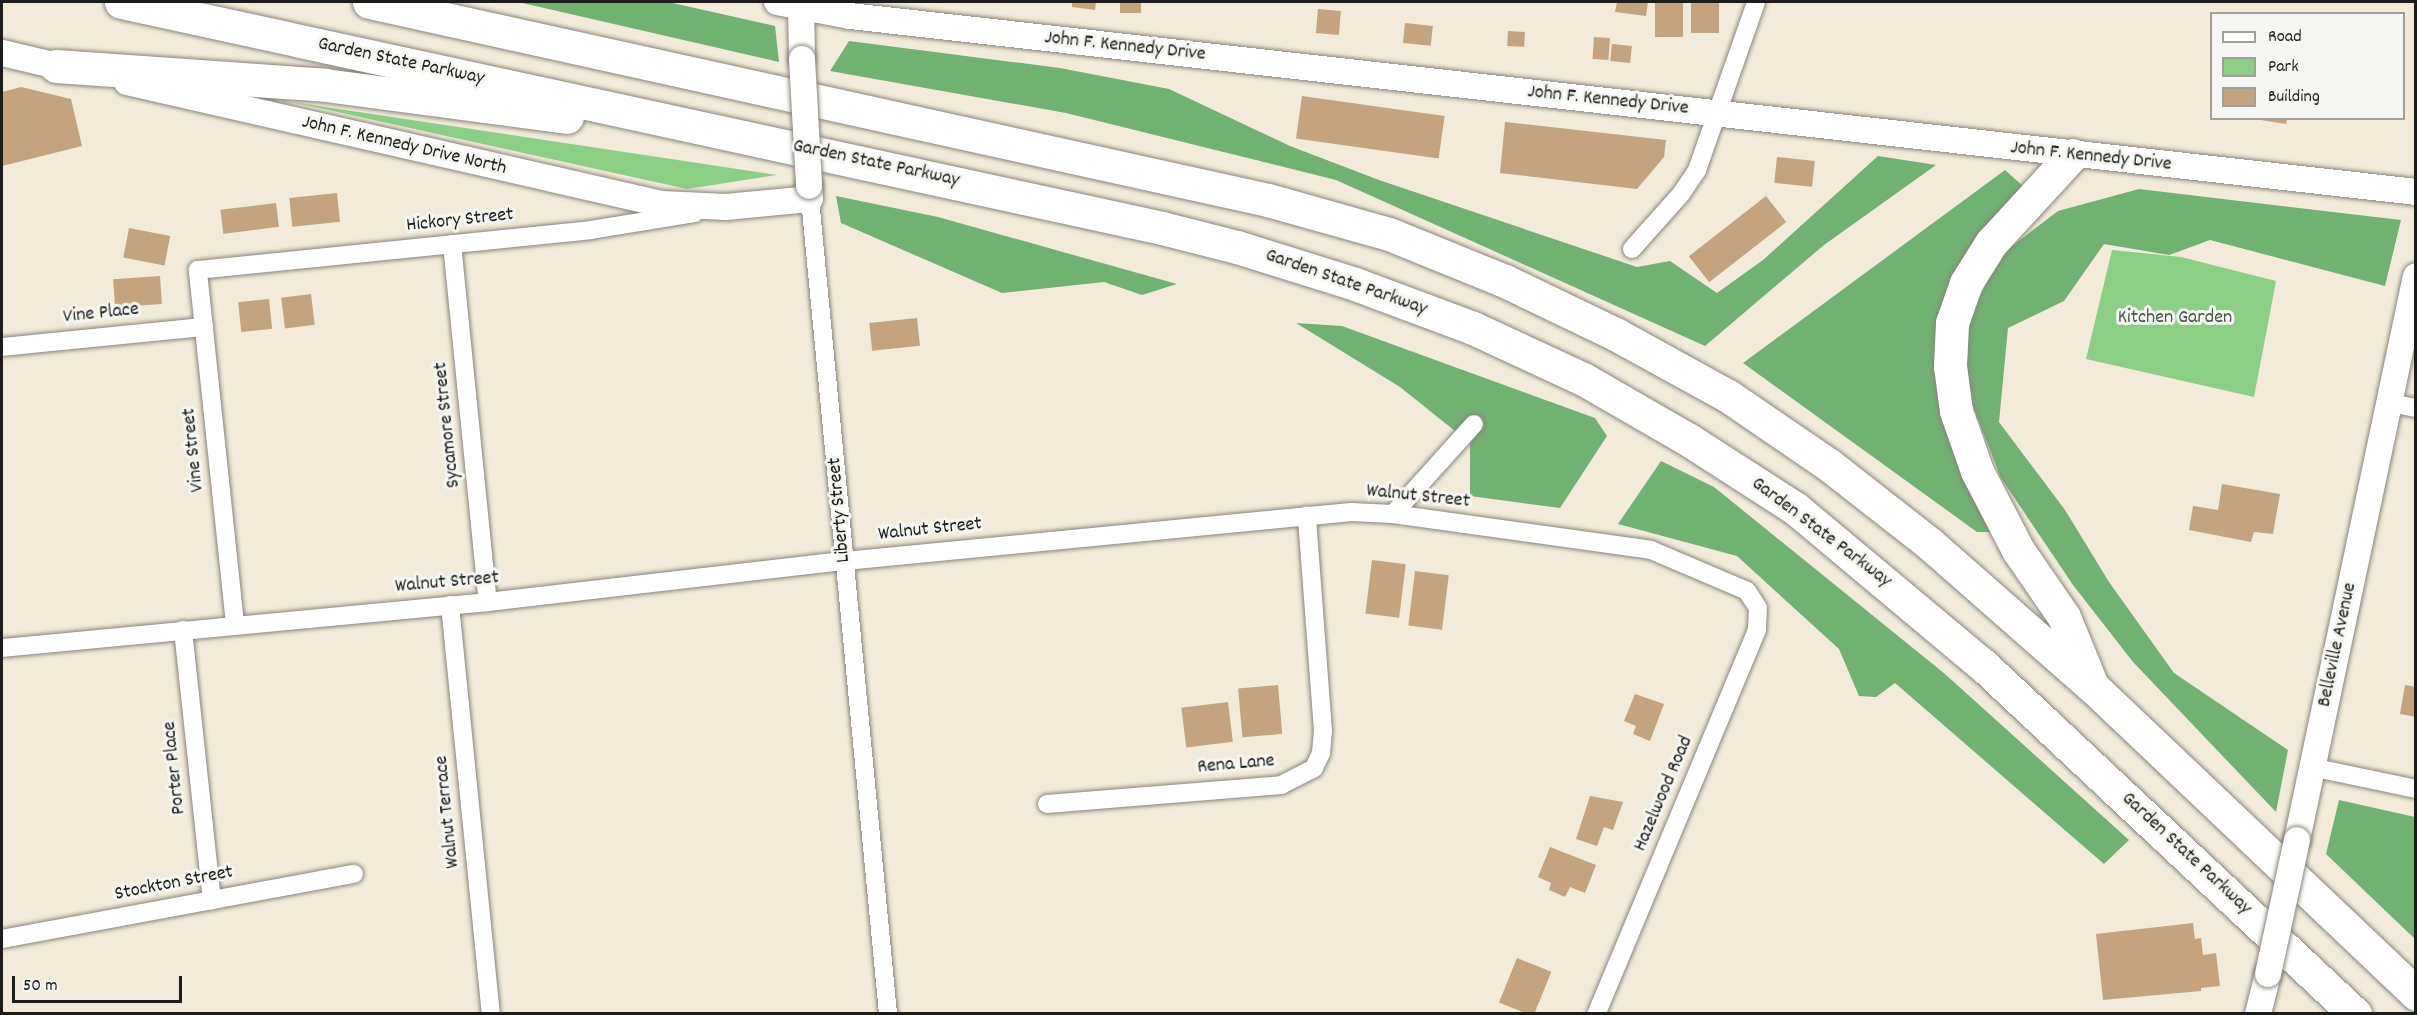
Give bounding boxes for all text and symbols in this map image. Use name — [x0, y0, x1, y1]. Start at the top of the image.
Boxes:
legend — [2210, 12, 2405, 120]
text: Road — [2268, 25, 2302, 50]
street label: John F. Kennedy Drive — [1043, 27, 1207, 67]
street label: Garden State Parkway — [316, 33, 486, 91]
text: Park — [2268, 55, 2299, 80]
street label: John F. Kennedy Drive — [1526, 81, 1690, 121]
text: Building — [2268, 85, 2320, 110]
street label: John F. Kennedy Drive North — [299, 111, 509, 181]
street label: Garden State Parkway — [791, 135, 961, 193]
street label: John F. Kennedy Drive — [2009, 137, 2173, 177]
street label: Hickory Street — [405, 203, 515, 239]
street label: Garden State Parkway — [1262, 244, 1430, 322]
street label: Vine Place — [62, 298, 140, 330]
park label: Kitchen Garden — [2118, 306, 2232, 330]
street label: Sycamore Street — [429, 361, 467, 489]
street label: Vine Street — [178, 407, 210, 493]
street label: Liberty Street — [823, 456, 857, 564]
street label: Garden State Parkway — [1746, 472, 1896, 594]
street label: Walnut Street — [1365, 480, 1471, 514]
street label: Walnut Street — [877, 513, 983, 547]
street label: Walnut Street — [394, 567, 500, 599]
street label: Belleville Avenue — [2313, 581, 2363, 709]
street label: Porter Place — [158, 720, 192, 816]
street label: Hazelwood Road — [1629, 733, 1699, 855]
street label: Rena Lane — [1196, 750, 1276, 780]
street label: Walnut Terrace — [430, 754, 466, 870]
street label: Garden State Parkway — [2116, 787, 2256, 921]
street label: Stockton Street — [113, 861, 235, 907]
scale bar — [15, 964, 184, 1002]
text: 50 m — [23, 974, 58, 999]

